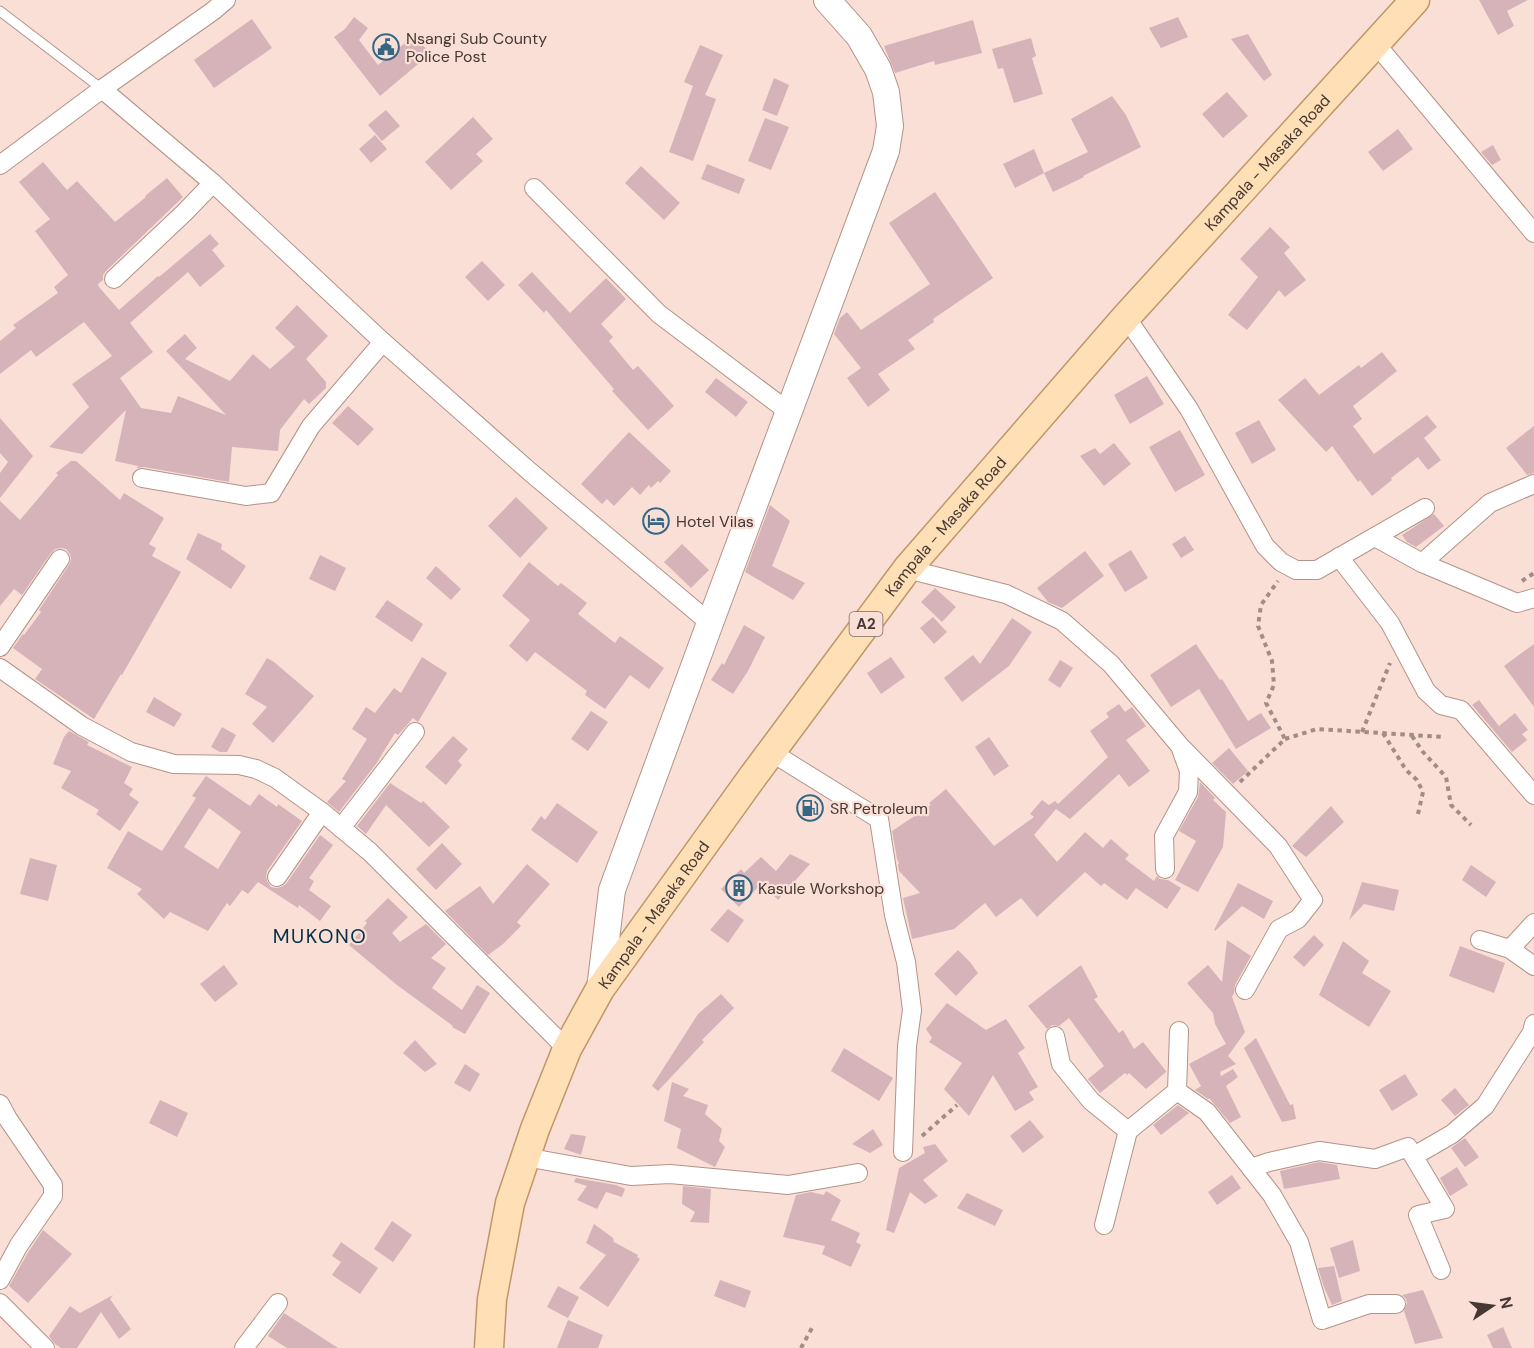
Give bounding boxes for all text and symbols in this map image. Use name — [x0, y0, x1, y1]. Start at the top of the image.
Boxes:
place label: Nsangi Sub County Police Post — [406, 28, 547, 67]
public building icon: Nsangi Sub County Police Post — [371, 32, 401, 62]
street label: Kampala - Masaka Road — [1200, 90, 1335, 235]
street label: Kampala - Masaka Road — [880, 452, 1011, 601]
hotel icon: Hotel Vilas — [641, 506, 671, 536]
place label: Hotel Vilas — [676, 511, 754, 532]
road number: A2 — [850, 612, 882, 636]
fuel station icon: SR Petroleum — [795, 793, 825, 823]
place label: SR Petroleum — [830, 798, 928, 819]
street label: Kampala - Masaka Road — [593, 837, 714, 993]
building icon: Kasule Workshop — [724, 873, 754, 903]
place label: Kasule Workshop — [758, 878, 884, 899]
district label: MUKONO — [273, 923, 367, 949]
north arrow — [1462, 1276, 1522, 1336]
text: N — [1495, 1295, 1518, 1311]

